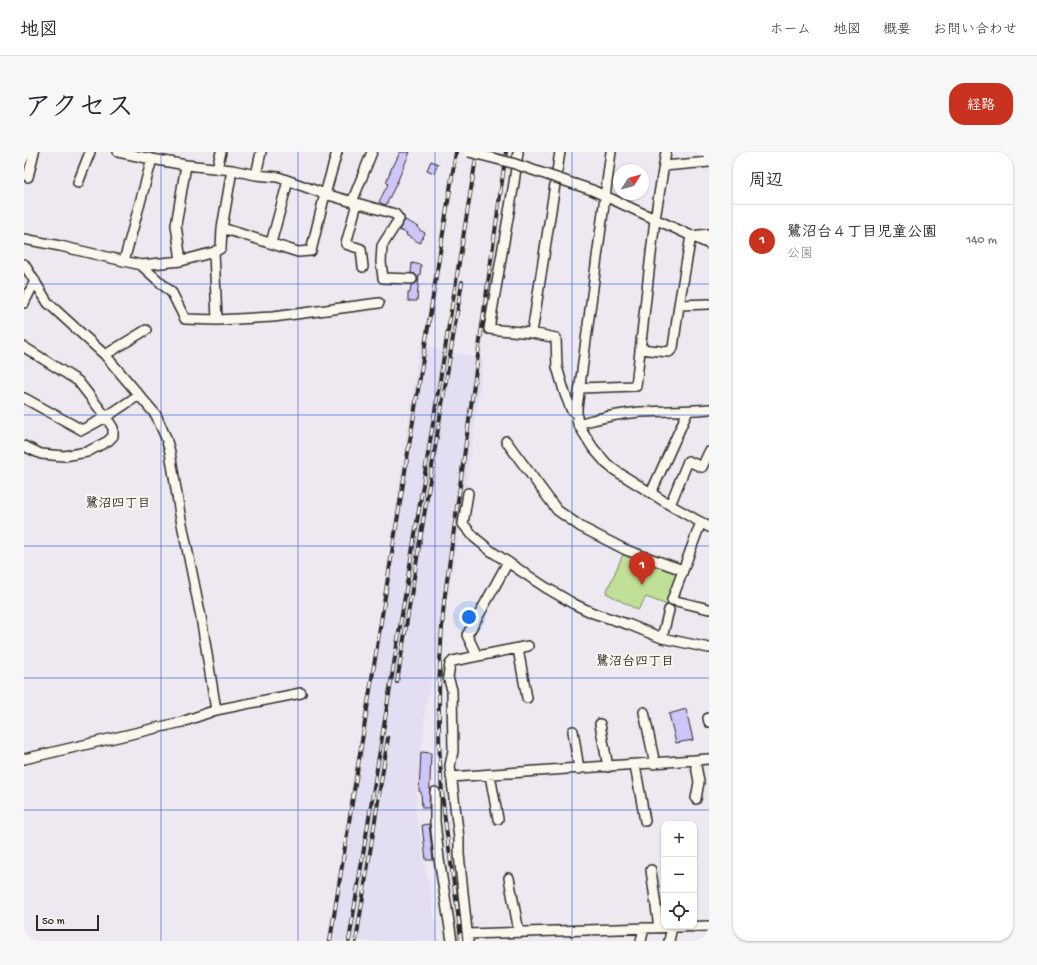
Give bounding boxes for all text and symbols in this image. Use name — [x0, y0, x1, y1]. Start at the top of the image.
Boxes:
text: 地図 — [20, 20, 58, 43]
text: ホーム — [770, 22, 811, 39]
text: 地図 — [833, 22, 861, 39]
text: 概要 — [883, 22, 911, 39]
text: お問い合わせ — [933, 22, 1017, 39]
button: 経路 — [949, 83, 1013, 125]
text: アクセス — [24, 93, 134, 126]
north arrow — [613, 164, 649, 200]
text: 周辺 — [749, 172, 783, 192]
text: 鷺沼台４丁目児童公園 — [787, 224, 937, 242]
text: 1 — [759, 233, 765, 248]
text: 140 m — [966, 233, 997, 248]
text: 公園 — [787, 247, 813, 262]
district label: 鷺沼四丁目 — [85, 496, 151, 512]
pin: 1 — [629, 552, 655, 585]
your location — [459, 607, 479, 627]
district label: 鷺沼台四丁目 — [596, 654, 674, 670]
map controls — [661, 821, 697, 929]
button: + — [661, 821, 697, 857]
button: − — [661, 857, 697, 893]
button: locate — [661, 893, 697, 929]
scale bar — [36, 913, 99, 932]
text: 50 m — [42, 916, 64, 928]

